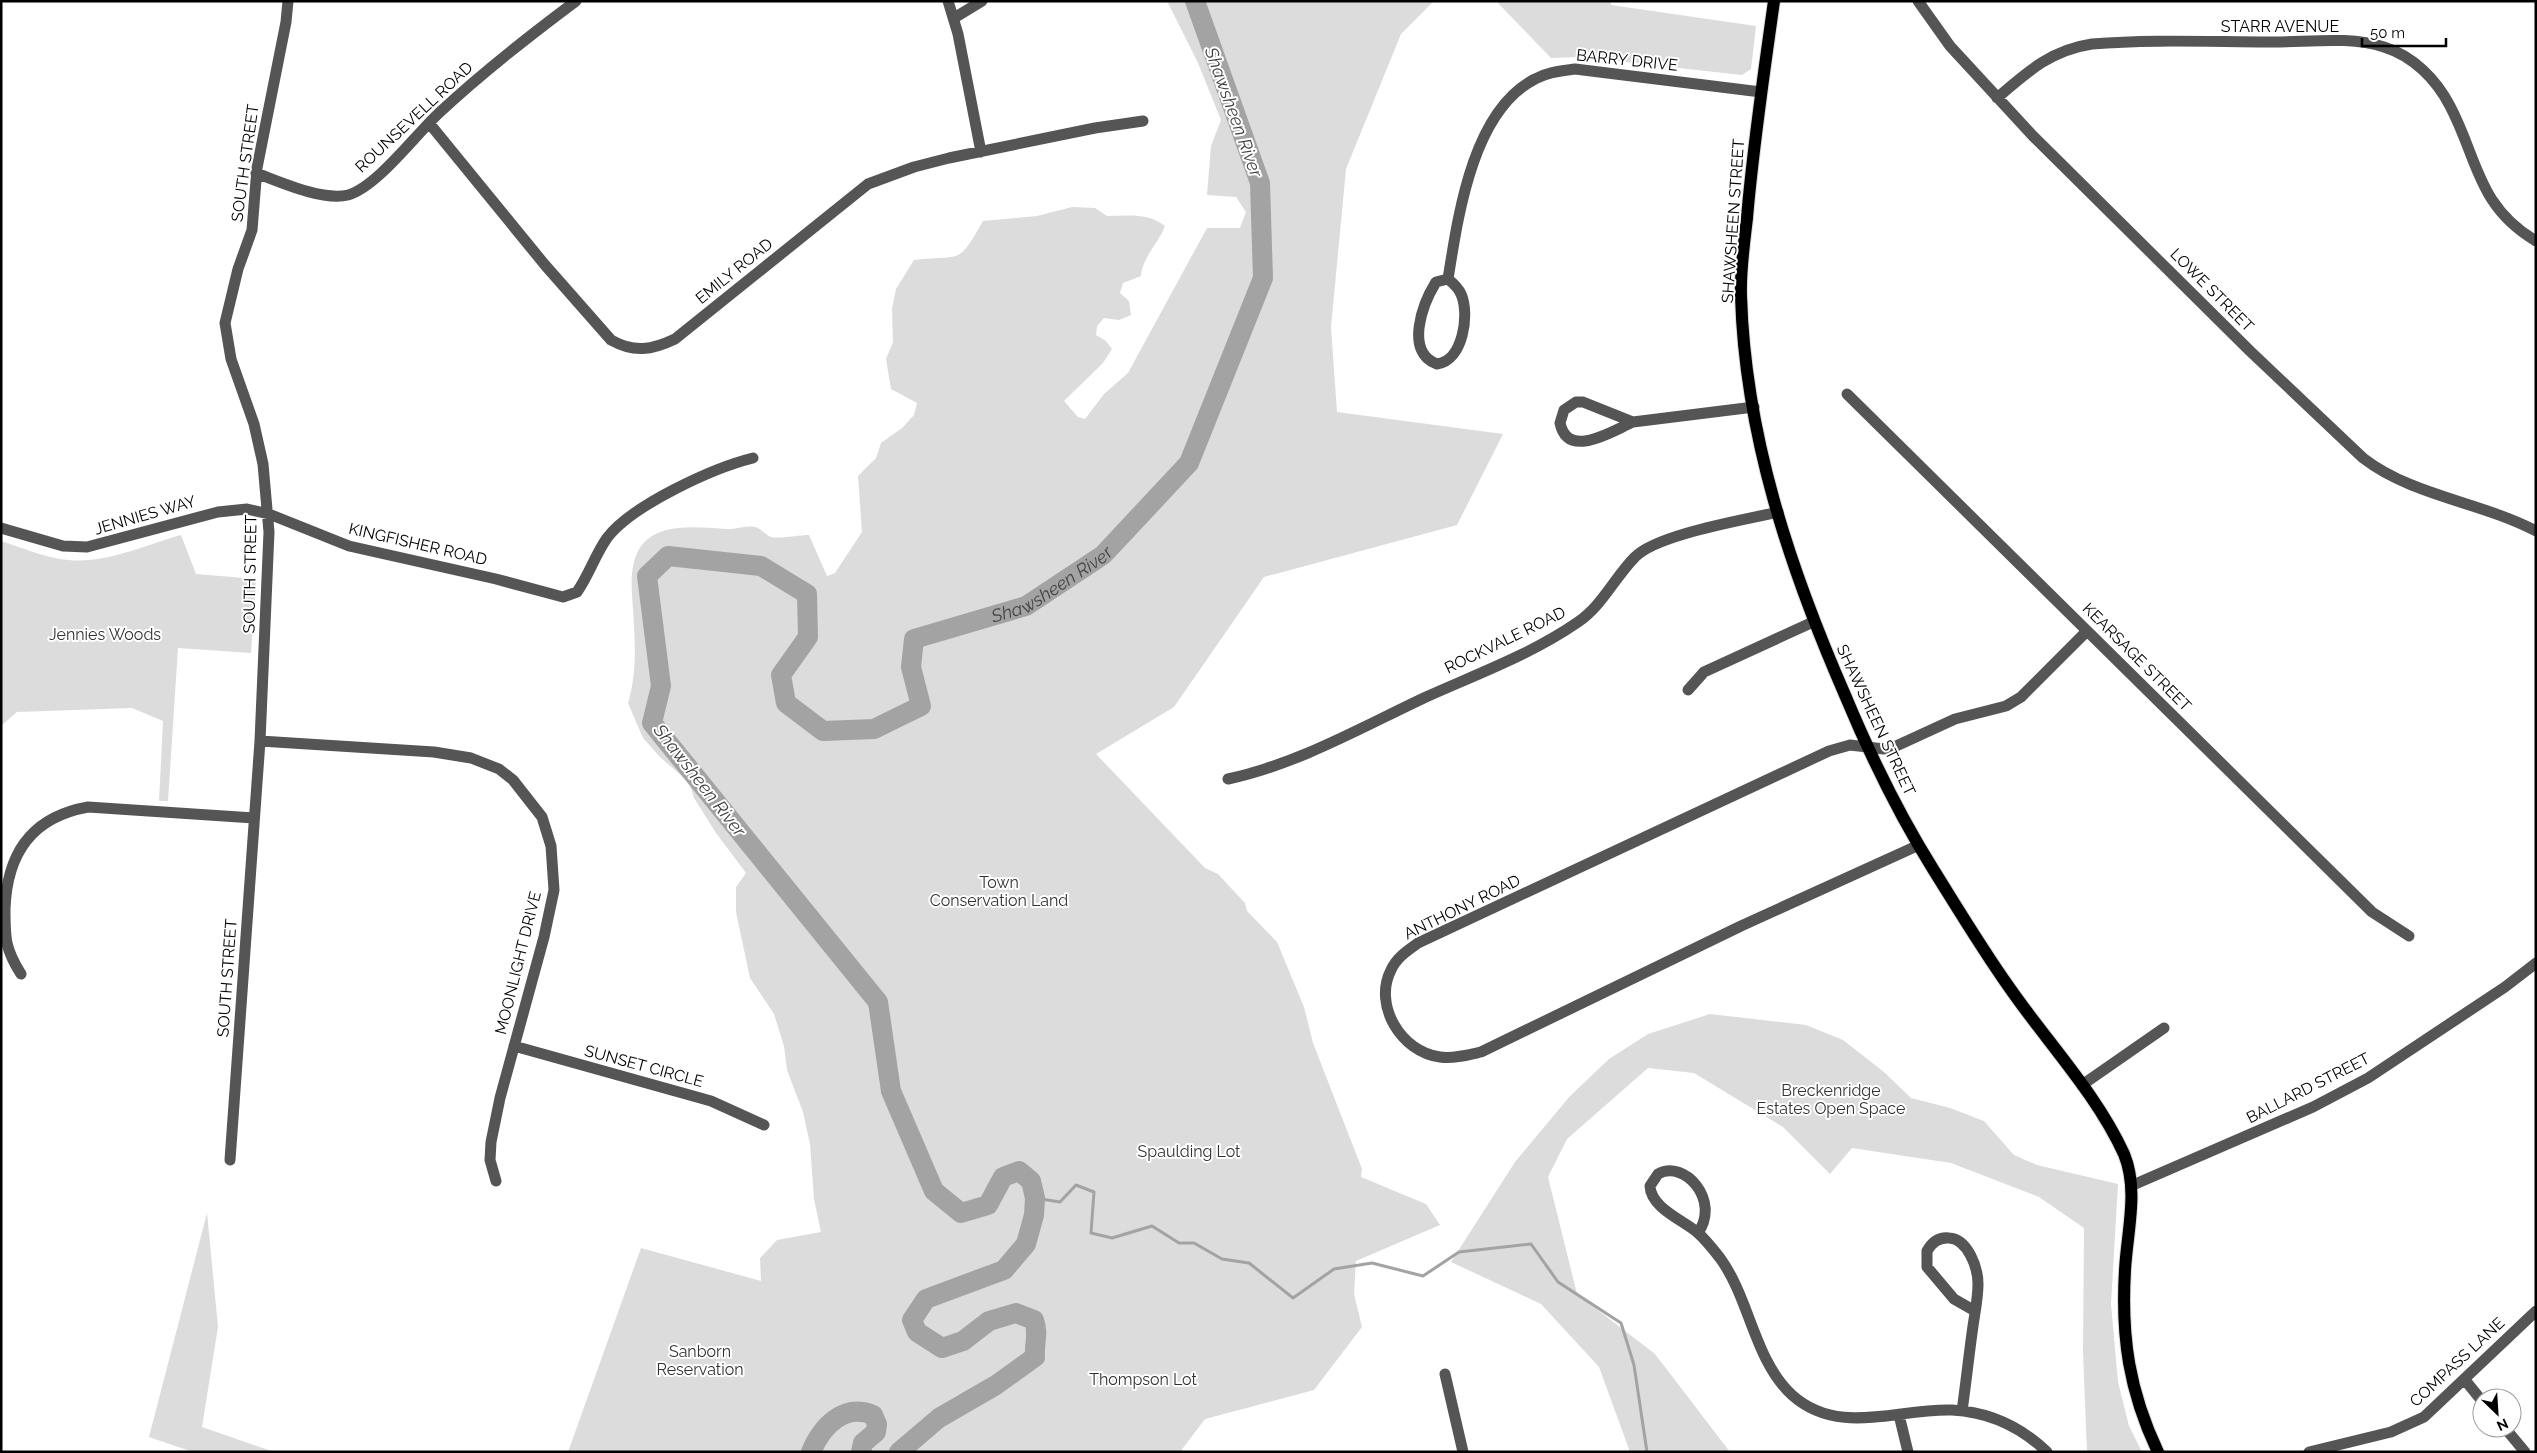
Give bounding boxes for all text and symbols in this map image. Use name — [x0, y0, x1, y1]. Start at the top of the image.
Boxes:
scale bar — [2362, 15, 2446, 47]
street label: STARR AVENUE — [2221, 17, 2339, 36]
text: 50 m — [2370, 24, 2405, 42]
water label: Shawsheen River — [1200, 43, 1268, 181]
street label: BARRY DRIVE — [1575, 45, 1679, 75]
street label: ROUNSEVELL ROAD — [351, 58, 477, 176]
street label: SOUTH STREET — [227, 103, 263, 223]
street label: SHAWSHEEN STREET — [1718, 138, 1748, 304]
street label: EMILY ROAD — [692, 234, 776, 308]
street label: LOWE STREET — [2166, 244, 2258, 336]
street label: JENNIES WAY — [92, 491, 199, 539]
street label: SOUTH STREET — [239, 514, 261, 633]
street label: KINGFISHER ROAD — [347, 519, 489, 569]
water label: Shawsheen River — [988, 541, 1117, 626]
street label: KEARSAGE STREET — [2079, 599, 2195, 715]
street label: ROCKVALE ROAD — [1442, 603, 1568, 677]
park label: Jennies Woods — [49, 625, 161, 644]
street label: SHAWSHEEN STREET — [1833, 641, 1919, 799]
water label: Shawsheen River — [649, 719, 751, 841]
street label: ANTHONY ROAD — [1401, 871, 1523, 943]
park label: Town Conservation Land — [930, 873, 1068, 910]
street label: MOONLIGHT DRIVE — [491, 889, 545, 1037]
street label: SOUTH STREET — [213, 918, 241, 1038]
street label: SUNSET CIRCLE — [582, 1041, 706, 1091]
street label: BALLARD STREET — [2243, 1049, 2373, 1127]
park label: Breckenridge Estates Open Space — [1757, 1081, 1905, 1118]
park label: Spaulding Lot — [1138, 1142, 1241, 1161]
street label: COMPASS LANE — [2406, 1313, 2508, 1411]
park label: Sanborn Reservation — [657, 1342, 744, 1379]
park label: Thompson Lot — [1089, 1370, 1198, 1389]
north arrow — [2472, 1388, 2522, 1438]
text: N — [2494, 1415, 2511, 1434]

